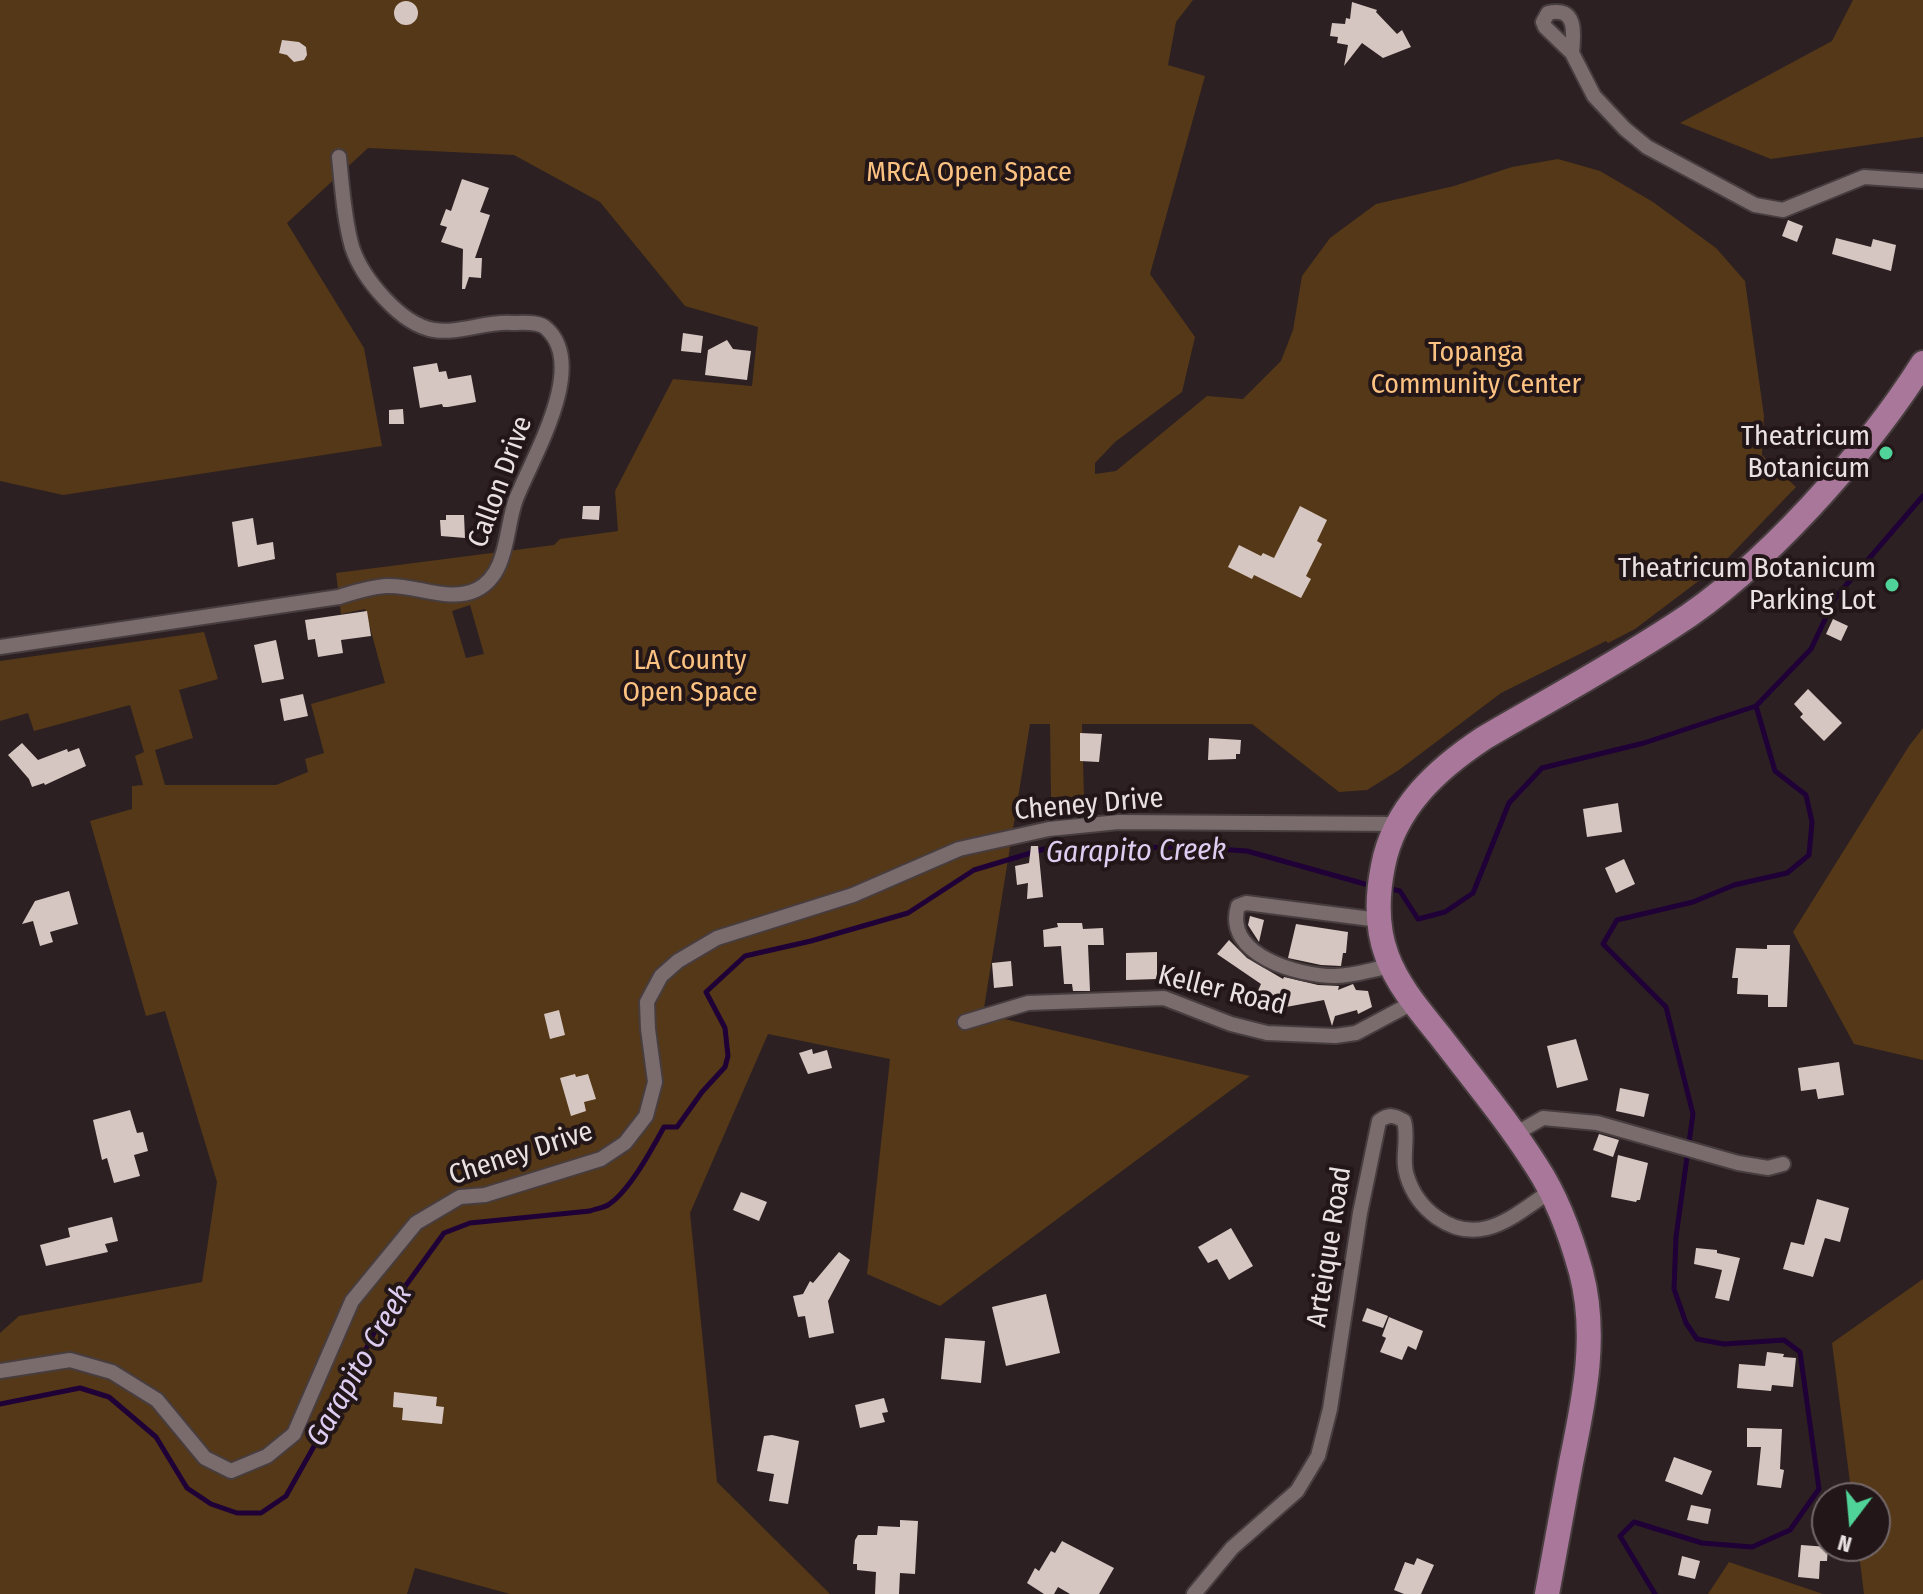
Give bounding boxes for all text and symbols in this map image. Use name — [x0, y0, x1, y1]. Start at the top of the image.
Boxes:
park label: MRCA Open Space — [866, 156, 1072, 190]
park label: Topanga Community Center — [1371, 336, 1581, 402]
street label: Callon Drive — [462, 412, 540, 552]
place label: Theatricum Botanicum — [1741, 420, 1870, 486]
marker: Theatricum Botanicum — [1877, 444, 1895, 462]
place label: Theatricum Botanicum Parking Lot — [1618, 552, 1876, 618]
marker: Theatricum Botanicum Parking Lot — [1883, 576, 1901, 594]
park label: LA County Open Space — [622, 644, 758, 710]
street label: Cheney Drive — [1013, 782, 1165, 828]
water label: Garapito Creek — [1046, 832, 1226, 872]
street label: Keller Road — [1154, 959, 1290, 1023]
street label: Cheney Drive — [445, 1115, 597, 1193]
street label: Arteique Road — [1301, 1164, 1359, 1330]
water label: Garapito Creek — [299, 1279, 421, 1453]
north arrow — [1811, 1482, 1891, 1562]
text: N — [1835, 1529, 1855, 1558]

